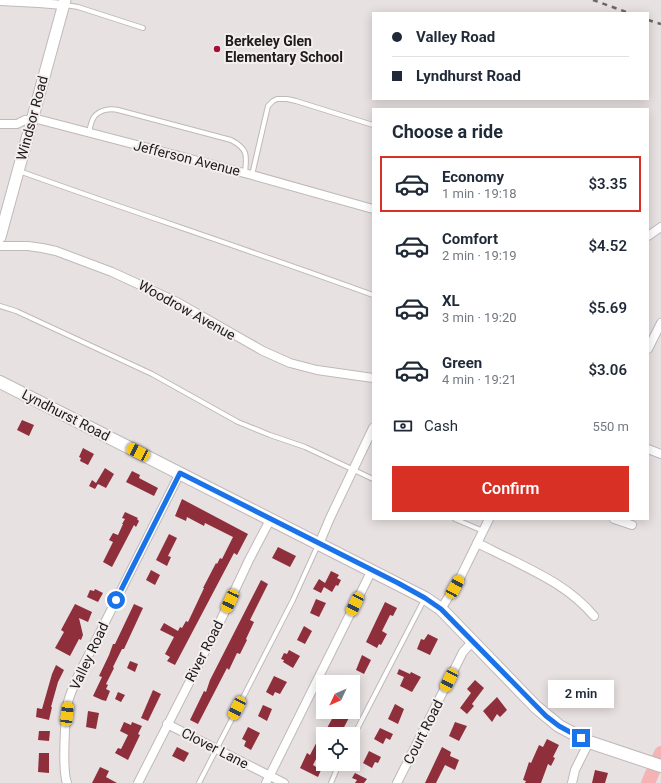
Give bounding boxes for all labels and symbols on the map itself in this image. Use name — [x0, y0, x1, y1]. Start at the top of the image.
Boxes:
place label: Berkeley Glen Elementary School — [225, 33, 343, 65]
marker: Berkeley Glen Elementary School — [212, 44, 222, 54]
street label: Windsor Road — [13, 74, 51, 162]
street label: Jefferson Avenue — [132, 137, 242, 179]
street label: Woodrow Avenue — [136, 277, 238, 343]
street label: Lyndhurst Road — [19, 386, 113, 444]
car — [125, 441, 151, 463]
car — [444, 574, 466, 600]
car — [219, 588, 241, 614]
route start — [107, 591, 125, 609]
car — [344, 591, 366, 617]
street label: River Road — [182, 618, 226, 684]
street label: Valley Road — [66, 620, 112, 692]
car — [438, 667, 460, 693]
north arrow — [316, 675, 360, 719]
callout: 2 min — [548, 680, 614, 708]
car — [226, 695, 248, 721]
street label: Court Road — [400, 697, 446, 767]
car — [60, 701, 74, 727]
street label: Clover Lane — [179, 724, 251, 772]
route end — [572, 729, 590, 747]

